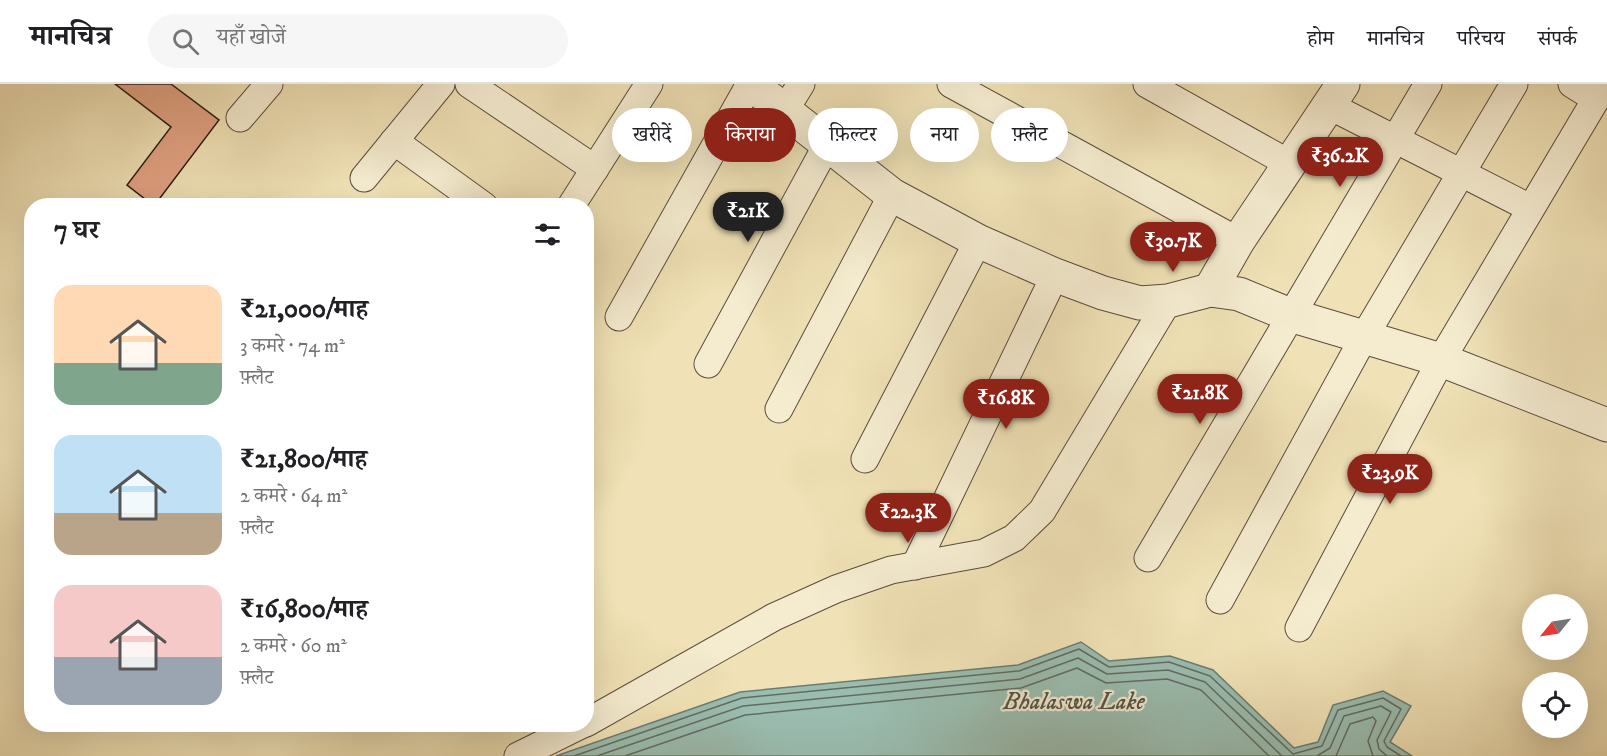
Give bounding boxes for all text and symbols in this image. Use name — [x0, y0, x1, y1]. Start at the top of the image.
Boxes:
search box — [148, 14, 568, 68]
text: मानचित्र — [30, 19, 112, 54]
text: यहाँ खोजें — [217, 24, 286, 51]
icon: search — [169, 25, 202, 58]
text: होम — [1307, 26, 1334, 52]
text: मानचित्र — [1367, 26, 1424, 52]
text: परिचय — [1457, 26, 1505, 52]
text: संपर्क — [1538, 26, 1577, 52]
chip: खरीदें — [612, 108, 692, 162]
chip: किराया — [704, 108, 796, 162]
chip: फ़िल्टर — [808, 108, 898, 162]
chip: नया — [910, 108, 979, 162]
chip: फ़्लैट — [991, 108, 1068, 162]
pin: ₹36.2K — [1291, 137, 1389, 188]
text: ₹36.2K — [1311, 144, 1369, 169]
pin: ₹21K — [712, 192, 784, 243]
text: ₹21K — [727, 199, 769, 224]
text: 7 घर — [54, 214, 99, 247]
icon: filters — [531, 218, 564, 251]
pin: ₹30.7K — [1124, 222, 1222, 273]
text: ₹30.7K — [1144, 229, 1202, 254]
text: ₹21,000/माह — [240, 293, 368, 326]
icon: home — [102, 309, 174, 381]
text: 3 कमरे · 74 m² — [240, 334, 345, 359]
text: फ़्लैट — [240, 366, 273, 391]
pin: ₹21.8K — [1151, 374, 1249, 425]
pin: ₹16.8K — [957, 379, 1055, 430]
text: ₹21.8K — [1171, 381, 1229, 406]
text: ₹16.8K — [977, 386, 1035, 411]
text: ₹21,800/माह — [240, 443, 367, 476]
pin: ₹23.9K — [1341, 454, 1439, 505]
icon: home — [102, 459, 174, 531]
text: ₹23.9K — [1361, 461, 1419, 486]
text: 2 कमरे · 64 m² — [240, 484, 347, 509]
pin: ₹22.3K — [859, 493, 957, 544]
text: ₹22.3K — [879, 500, 937, 525]
text: फ़्लैट — [240, 516, 273, 541]
text: ₹16,800/माह — [240, 593, 368, 626]
north arrow — [1522, 594, 1588, 660]
map controls — [1522, 594, 1588, 738]
icon: home — [102, 609, 174, 681]
text: 2 कमरे · 60 m² — [240, 634, 347, 659]
text: फ़्लैट — [240, 666, 273, 691]
button: locate — [1522, 672, 1588, 738]
water label: Bhalaswa Lake — [1002, 687, 1145, 717]

